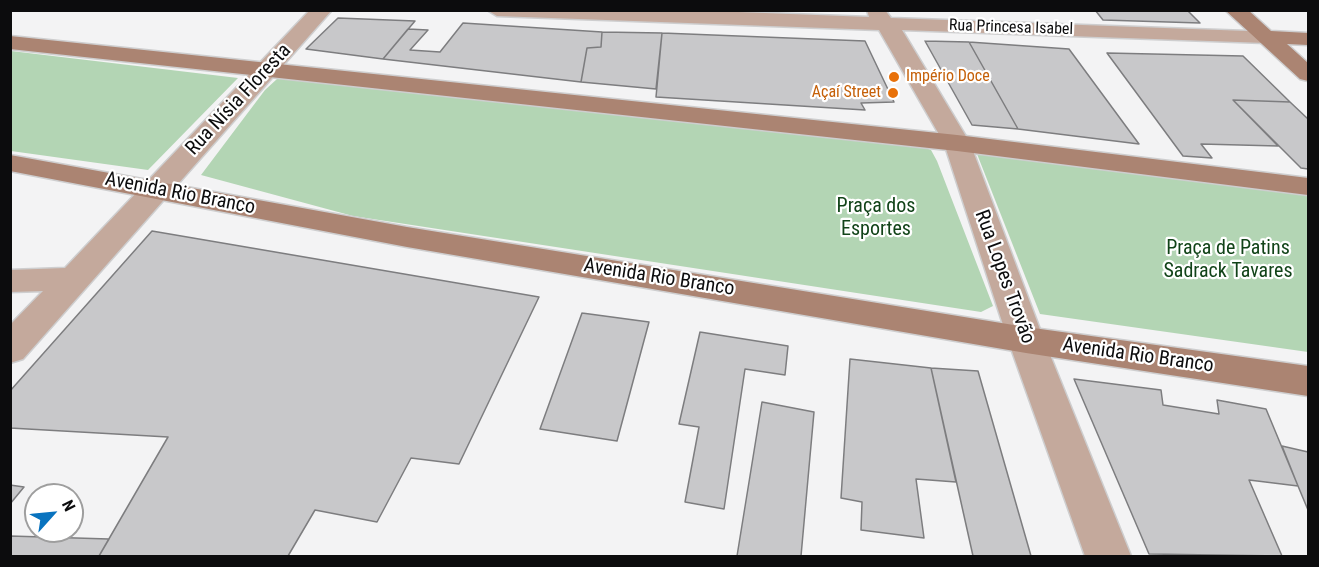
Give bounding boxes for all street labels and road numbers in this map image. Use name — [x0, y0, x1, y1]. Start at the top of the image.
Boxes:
street label: Rua Princesa Isabel — [949, 16, 1073, 40]
street label: Rua Nísia Floresta — [181, 39, 297, 161]
street label: Avenida Rio Branco — [103, 168, 257, 220]
street label: Rua Lopes Trovão — [969, 207, 1039, 347]
street label: Avenida Rio Branco — [582, 254, 736, 302]
street label: Avenida Rio Branco — [1061, 334, 1215, 378]

